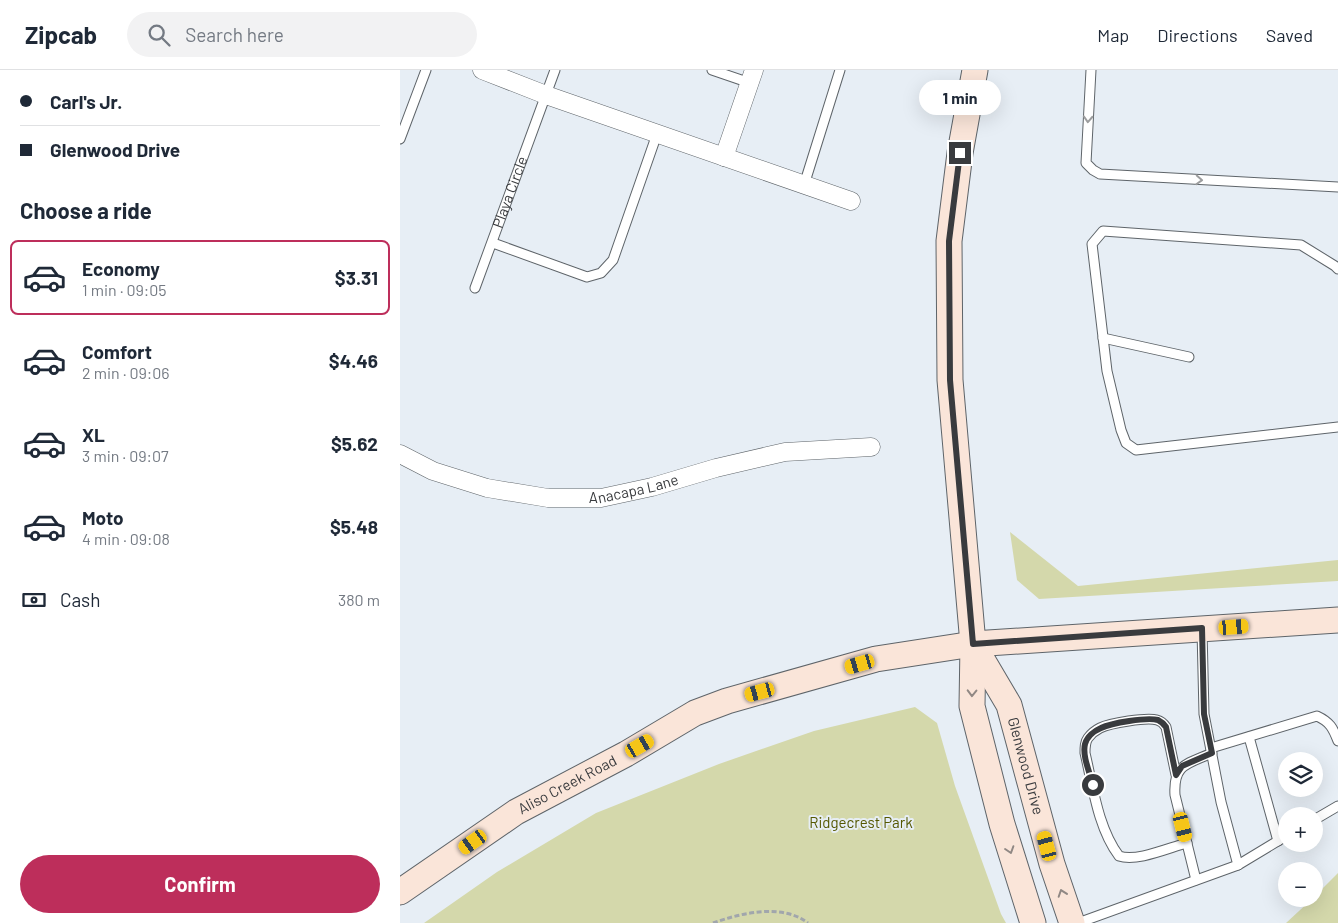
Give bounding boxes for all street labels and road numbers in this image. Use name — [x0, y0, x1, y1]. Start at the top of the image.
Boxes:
street label: Playa Circle — [488, 154, 531, 230]
street label: Anacapa Lane — [589, 470, 680, 506]
street label: Glenwood Drive — [1005, 715, 1048, 816]
street label: Aliso Creek Road — [514, 751, 619, 817]

